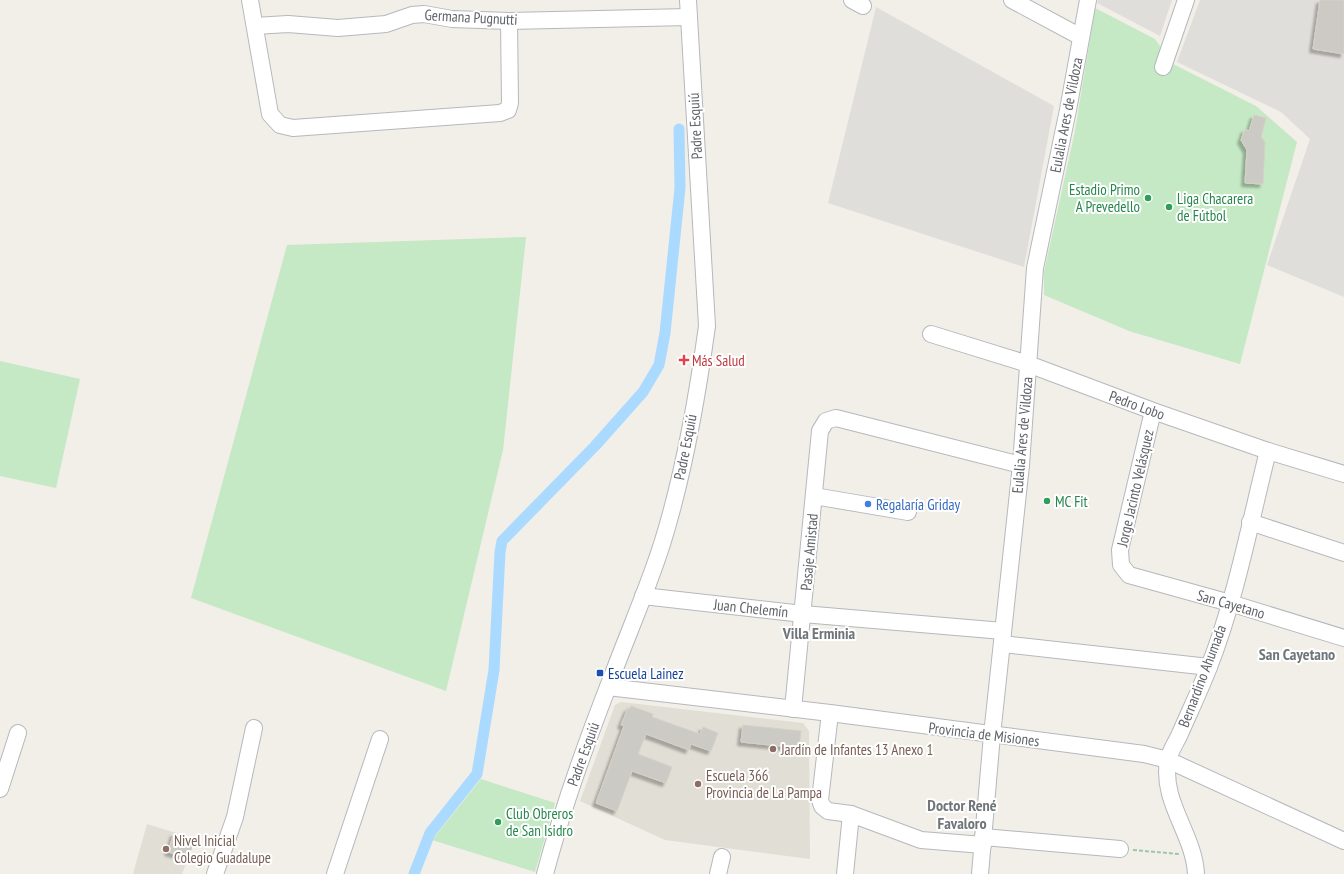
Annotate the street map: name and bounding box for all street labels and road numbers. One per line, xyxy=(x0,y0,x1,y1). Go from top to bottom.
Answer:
street label: Germana Pugnutti xyxy=(424,5,518,29)
street label: Eulalia Ares de Vildoza xyxy=(1046,56,1086,174)
street label: Padre Esquiú xyxy=(684,92,706,160)
street label: Eulalia Ares de Vildoza xyxy=(1007,376,1037,494)
street label: Pedro Lobo xyxy=(1107,386,1167,424)
street label: Padre Esquiú xyxy=(669,412,701,482)
street label: Jorge Jacinto Velásquez xyxy=(1112,428,1158,549)
street label: Pasaje Amistad xyxy=(796,513,822,591)
street label: San Cayetano xyxy=(1195,585,1267,623)
street label: Juan Chelemín xyxy=(712,595,789,621)
street label: Bernardino Ahumada xyxy=(1174,622,1230,730)
street label: Provincia de Misiones xyxy=(927,718,1041,750)
street label: Padre Esquiú xyxy=(563,719,603,789)

